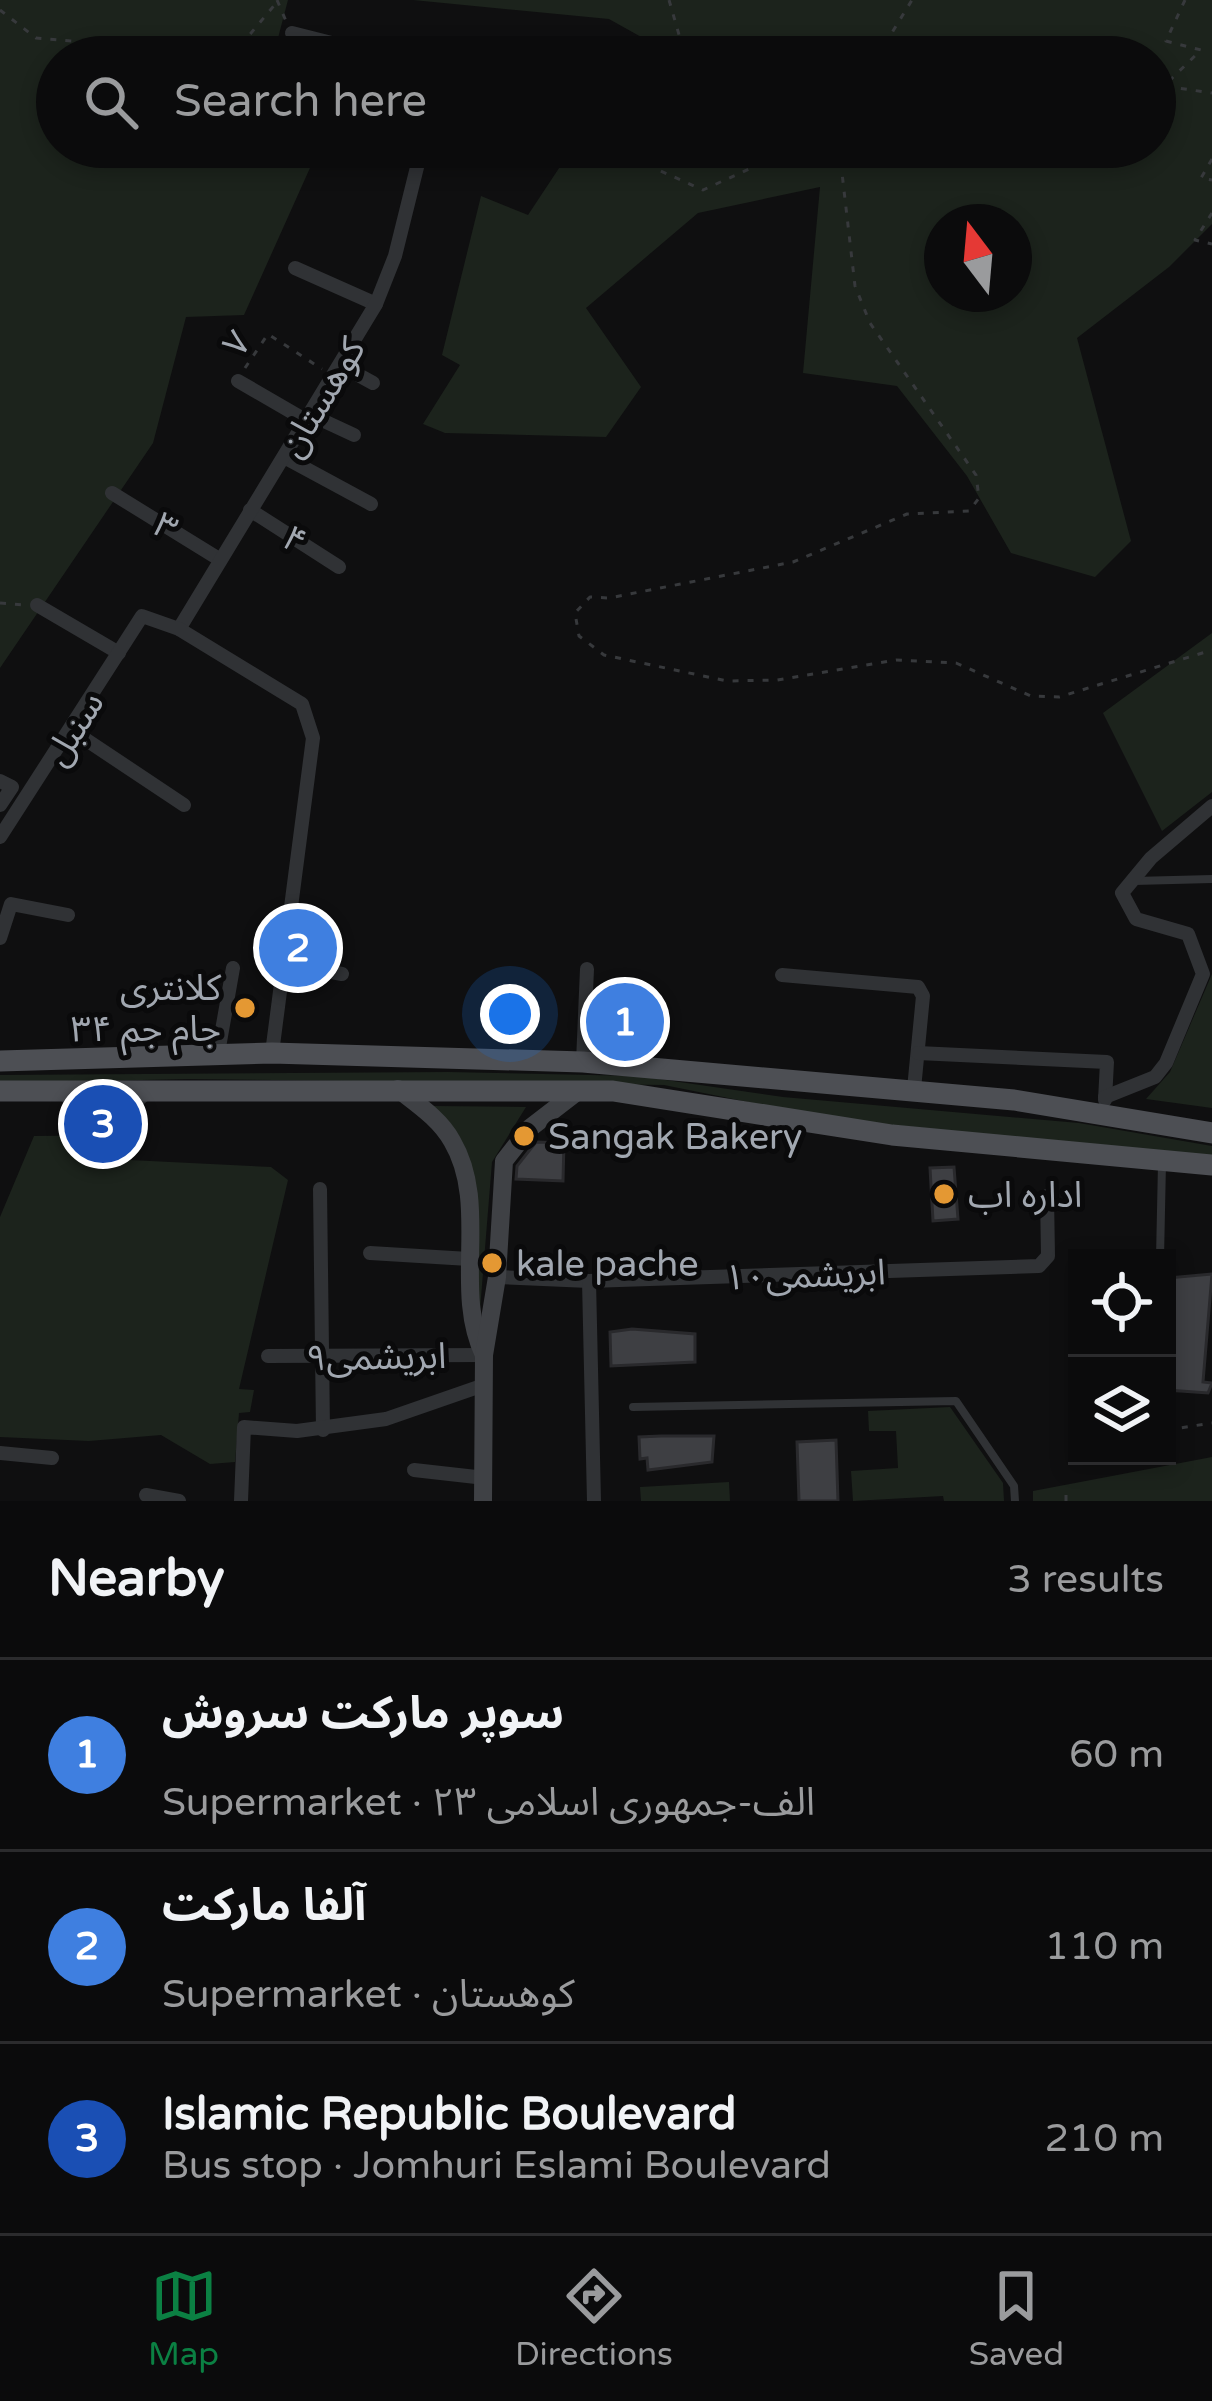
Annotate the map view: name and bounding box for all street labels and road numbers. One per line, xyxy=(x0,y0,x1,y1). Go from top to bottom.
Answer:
street label: ۷ xyxy=(214,323,261,365)
street label: کوهستان xyxy=(270,329,375,465)
street label: ۳ xyxy=(145,504,185,551)
street label: ۴ xyxy=(274,517,315,564)
street label: سنبل xyxy=(35,684,113,774)
street label: ابریشمی۱۰ xyxy=(724,1251,886,1300)
street label: ابریشمی۹ xyxy=(305,1335,447,1380)

